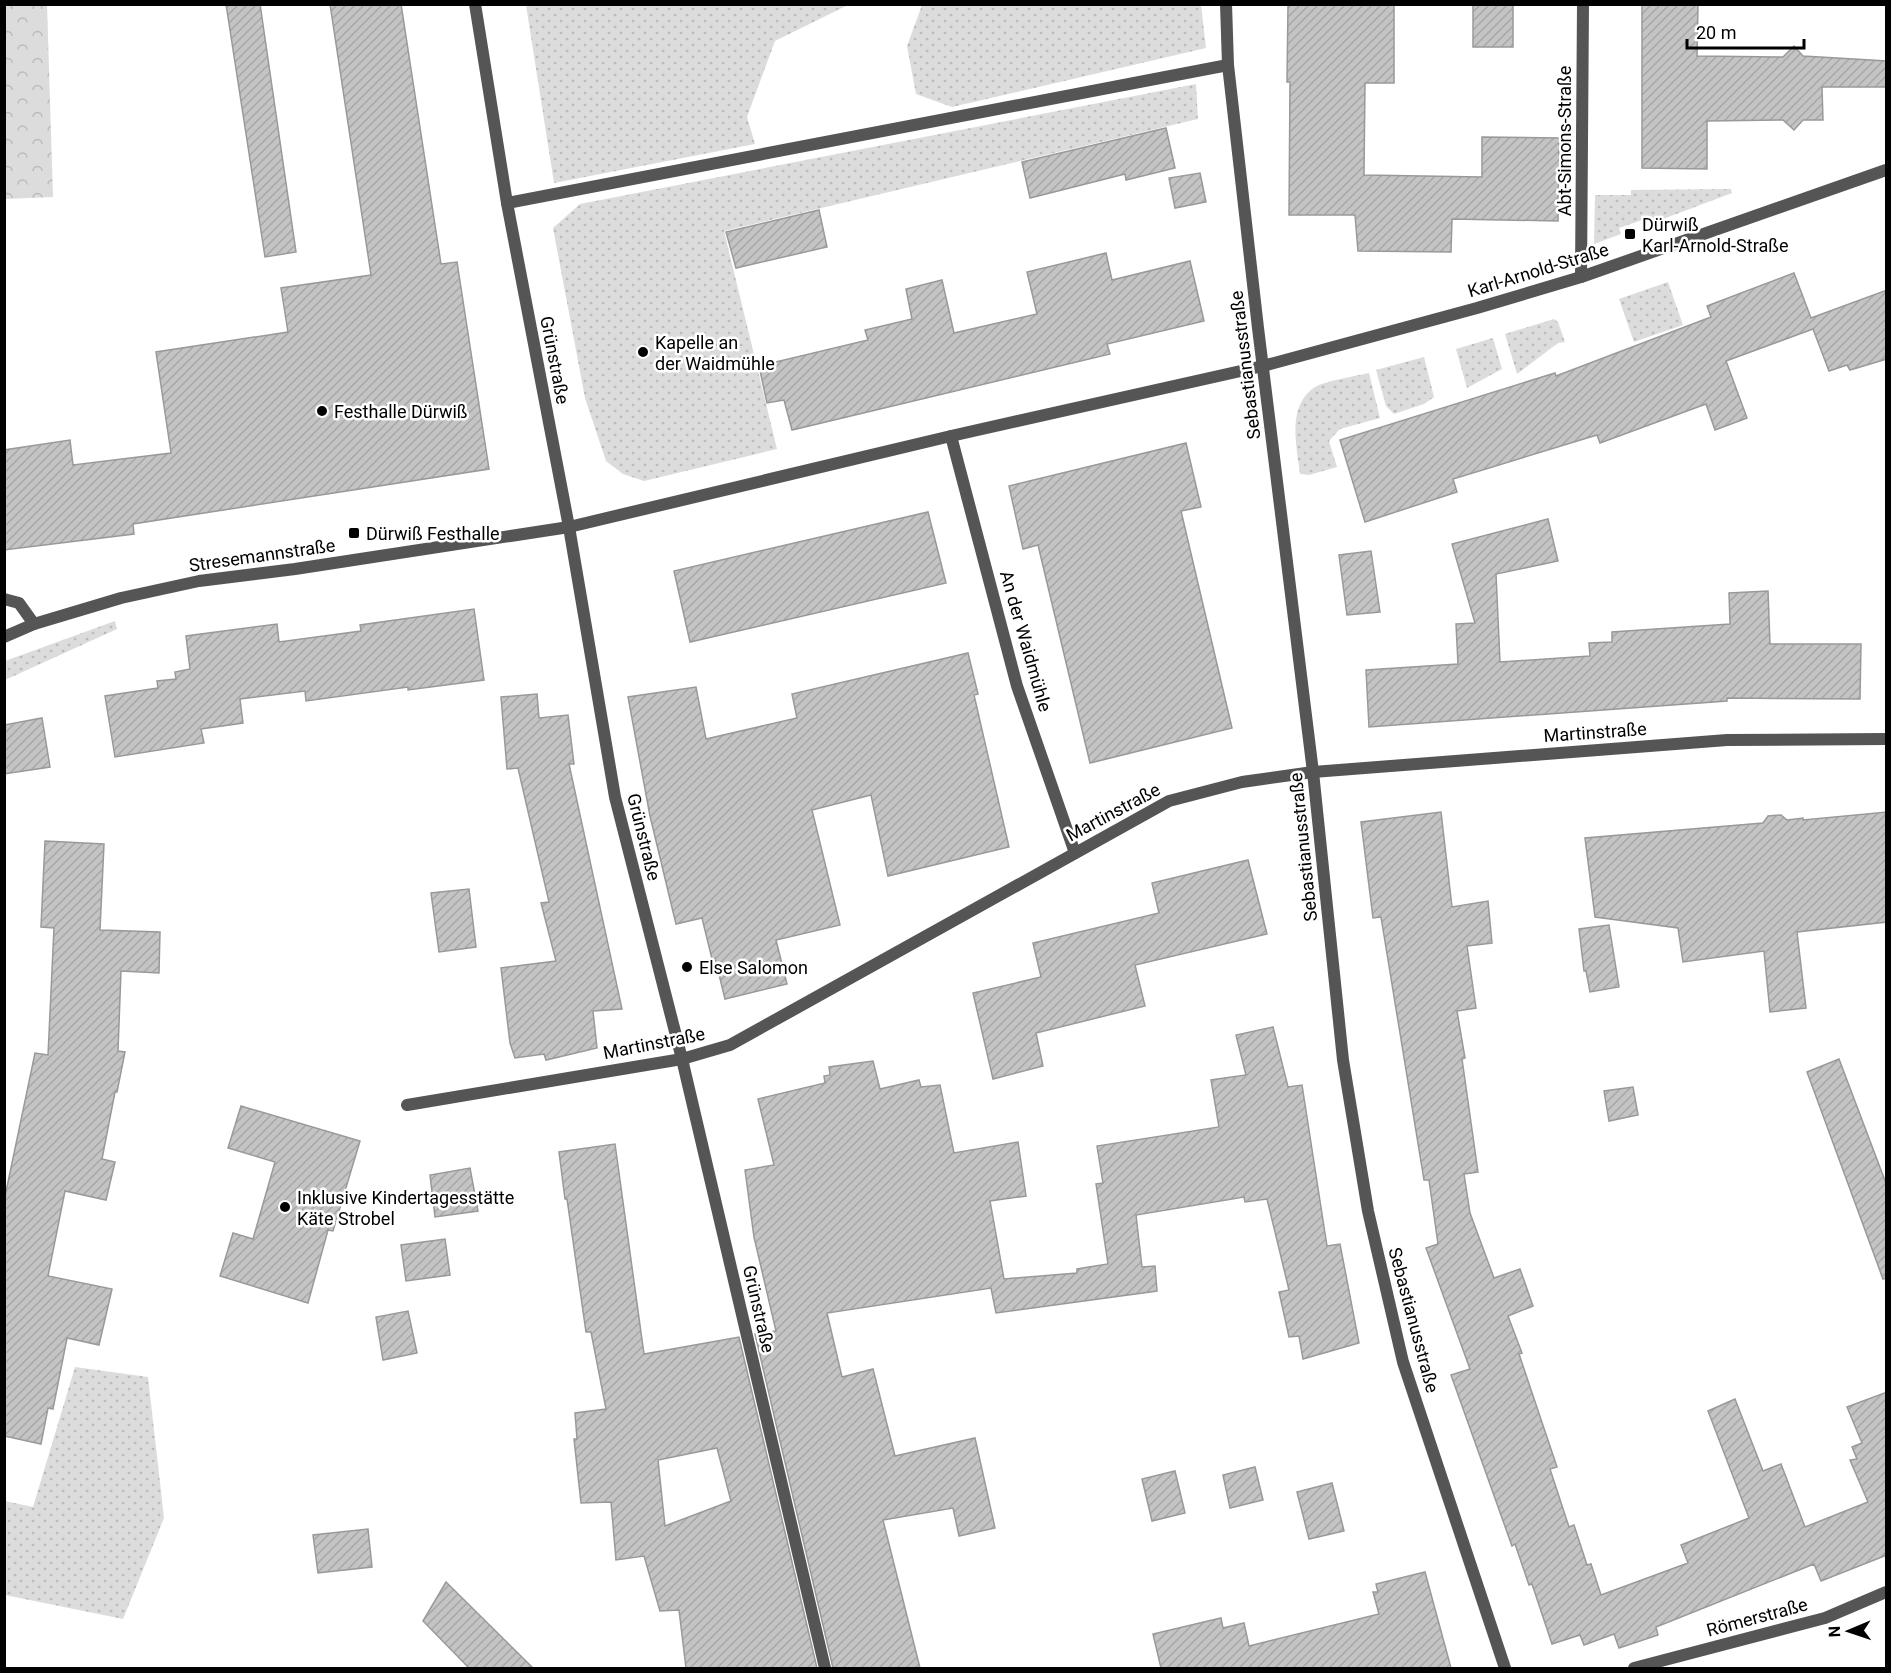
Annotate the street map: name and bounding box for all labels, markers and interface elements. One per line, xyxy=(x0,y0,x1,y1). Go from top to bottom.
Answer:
scale bar xyxy=(1687,12,1804,50)
text: 20 m xyxy=(1696,22,1736,43)
street label: Abt-Simons-Straße xyxy=(1554,66,1575,216)
place label: Dürwiß Karl-Arnold-Straße xyxy=(1642,214,1788,256)
marker: Dürwiß Karl-Arnold-Straße xyxy=(1623,227,1637,241)
street label: Karl-Arnold-Straße xyxy=(1465,239,1611,301)
street label: Sebastianusstraße xyxy=(1225,289,1265,441)
street label: Grünstraße xyxy=(536,314,574,406)
place label: Kapelle an der Waidmühle xyxy=(655,332,775,374)
marker: Kapelle an der Waidmühle xyxy=(636,345,650,359)
place label: Festhalle Dürwiß xyxy=(334,401,468,422)
marker: Festhalle Dürwiß xyxy=(315,404,329,418)
place label: Dürwiß Festhalle xyxy=(366,523,500,544)
marker: Dürwiß Festhalle xyxy=(347,526,361,540)
street label: Stresemannstraße xyxy=(188,534,336,576)
street label: An der Waidmühle xyxy=(996,568,1056,714)
street label: Martinstraße xyxy=(1543,718,1647,746)
street label: Sebastianusstraße xyxy=(1285,772,1321,922)
street label: Martinstraße xyxy=(1063,778,1163,846)
street label: Grünstraße xyxy=(623,791,665,883)
place label: Else Salomon xyxy=(699,957,808,978)
marker: Else Salomon xyxy=(680,960,694,974)
street label: Martinstraße xyxy=(601,1023,707,1063)
place label: Inklusive Kindertagesstätte Käte Strobel xyxy=(297,1187,514,1229)
marker: Inklusive Kindertagesstätte Käte Strobel xyxy=(278,1200,292,1214)
street label: Sebastianusstraße xyxy=(1384,1245,1444,1395)
street label: Grünstraße xyxy=(739,1263,779,1355)
street label: Römerstraße xyxy=(1704,1593,1810,1641)
north arrow xyxy=(1819,1601,1879,1661)
text: N xyxy=(1825,1626,1844,1637)

